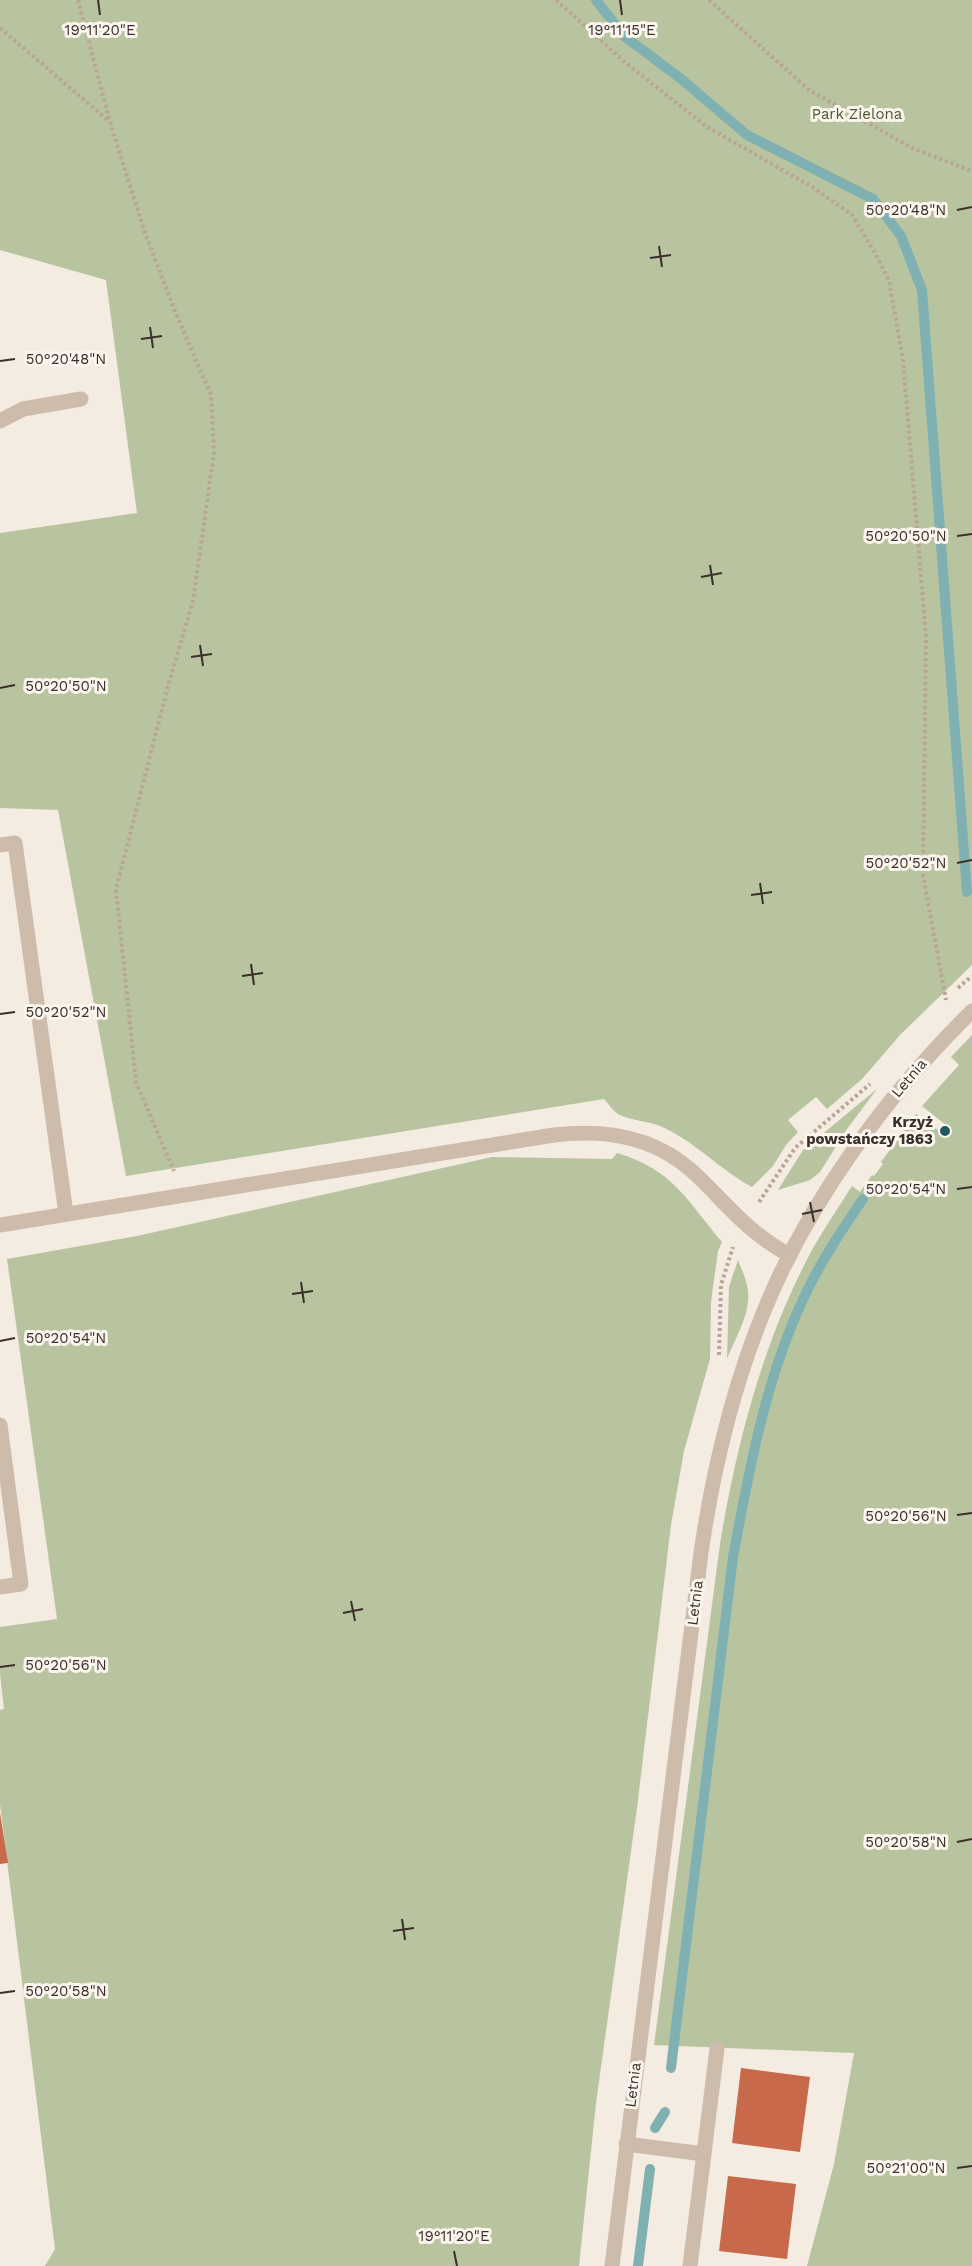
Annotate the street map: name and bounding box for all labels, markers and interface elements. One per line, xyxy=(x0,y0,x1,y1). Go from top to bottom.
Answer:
text: 19°11'20"E xyxy=(65,21,135,39)
text: 19°11'15"E xyxy=(588,21,656,39)
park label: Park Zielona xyxy=(812,105,903,123)
text: 50°20'48"N xyxy=(866,201,946,219)
text: 50°20'48"N xyxy=(26,350,106,368)
text: 50°20'50"N xyxy=(865,527,947,545)
text: 50°20'50"N xyxy=(25,677,107,695)
text: 50°20'52"N xyxy=(865,854,947,872)
text: 50°20'52"N xyxy=(25,1003,107,1021)
street label: Letnia xyxy=(888,1055,931,1101)
place label: Krzyż powstańczy 1863 xyxy=(806,1113,933,1148)
marker: Krzyż powstańczy 1863 xyxy=(938,1124,952,1138)
text: 50°20'54"N xyxy=(866,1180,946,1198)
text: 50°20'54"N xyxy=(26,1329,106,1347)
text: 50°20'56"N xyxy=(865,1507,947,1525)
street label: Letnia xyxy=(683,1579,707,1627)
text: 50°20'56"N xyxy=(25,1656,107,1674)
text: 50°20'58"N xyxy=(865,1833,947,1851)
text: 50°20'58"N xyxy=(25,1982,107,2000)
street label: Letnia xyxy=(621,2061,645,2109)
text: 50°21'00"N xyxy=(867,2159,945,2177)
text: 19°11'20"E xyxy=(419,2227,489,2245)

